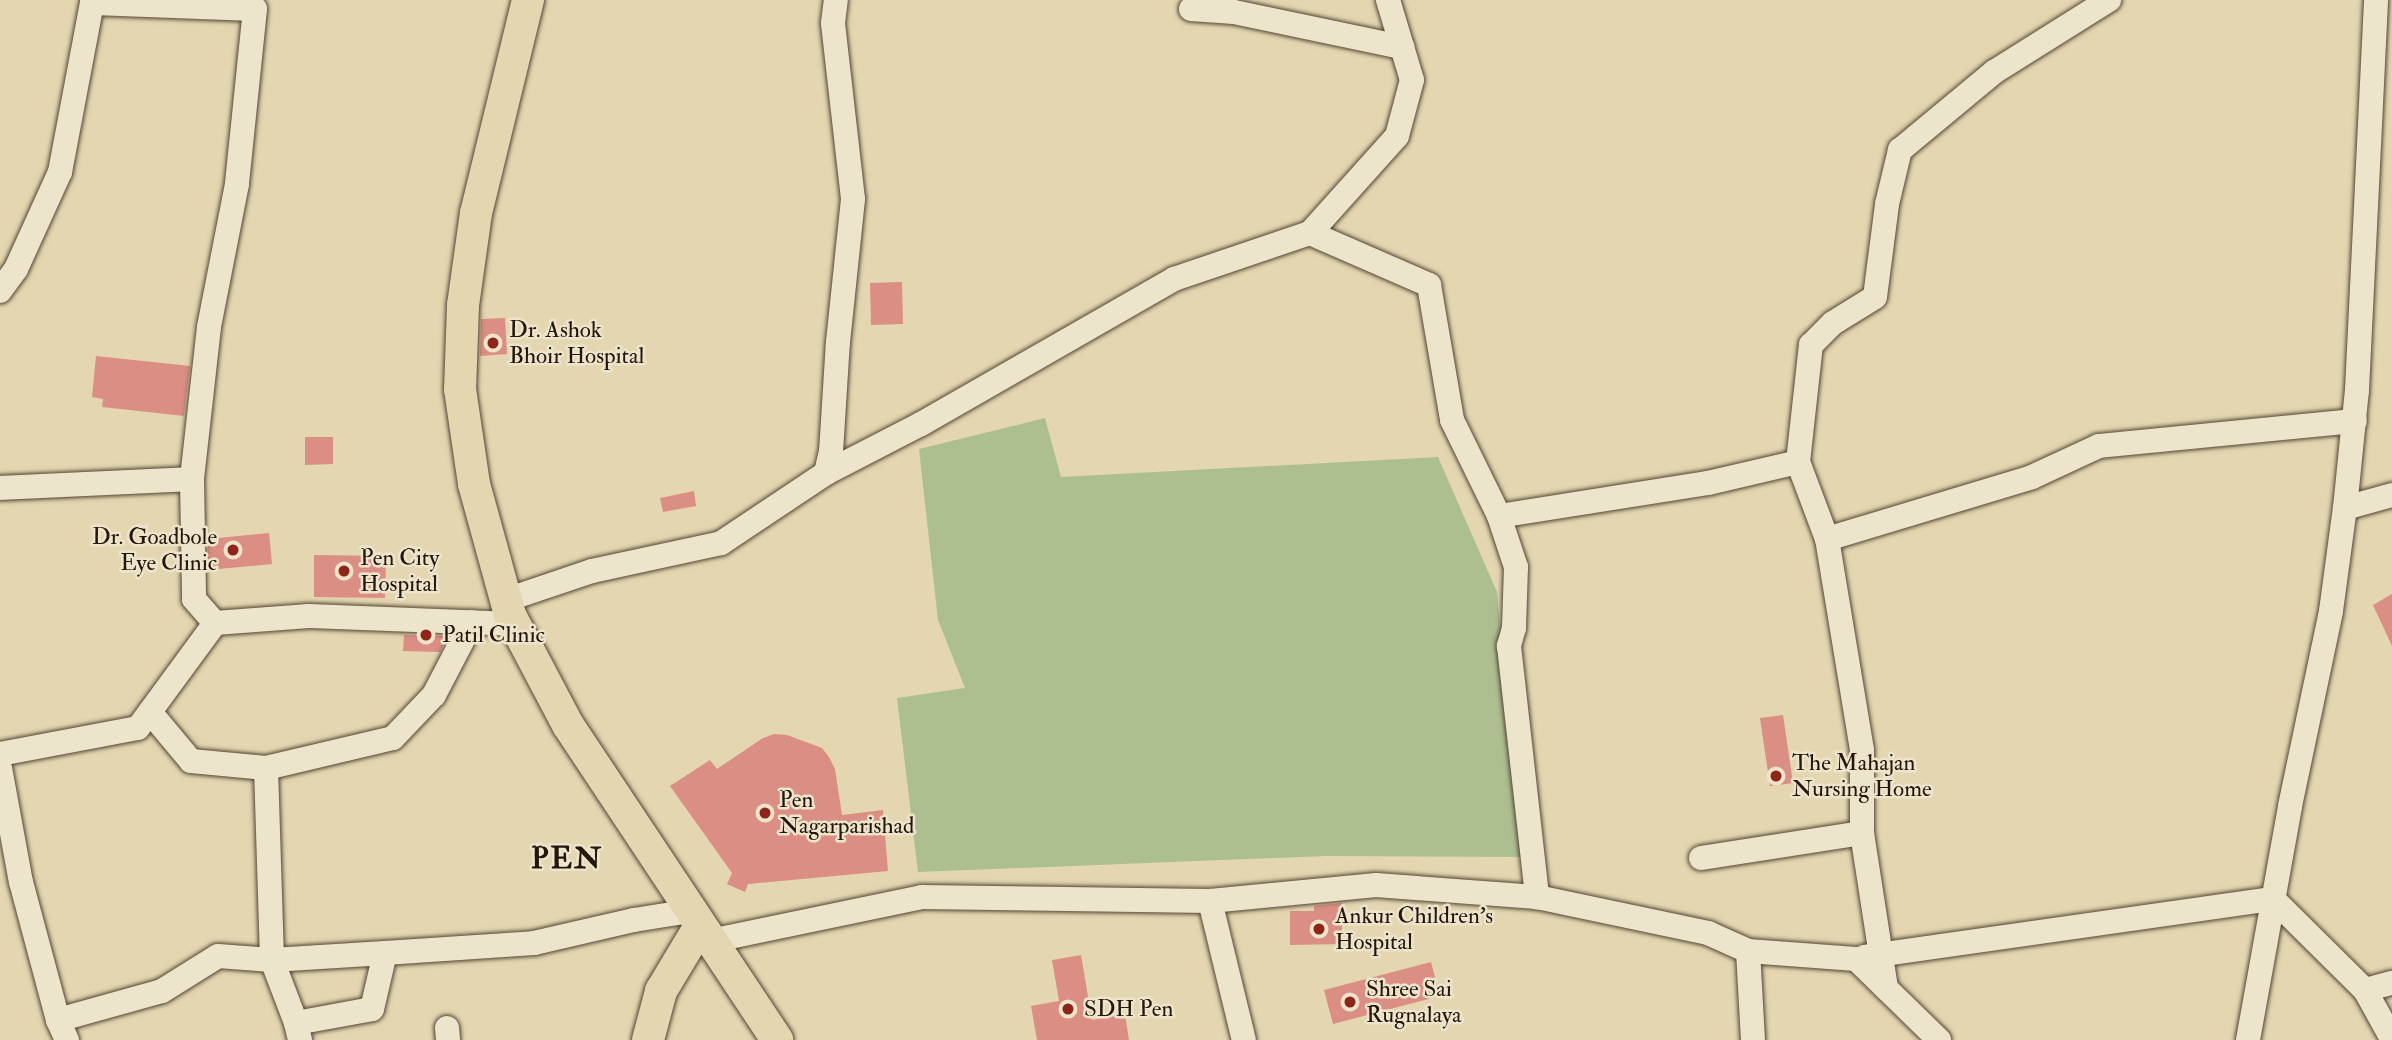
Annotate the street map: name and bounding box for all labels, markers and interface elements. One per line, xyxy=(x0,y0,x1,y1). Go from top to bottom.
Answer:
place label: Dr. Ashok Bhoir Hospital xyxy=(509,316,644,370)
marker: Dr. Ashok Bhoir Hospital xyxy=(483,333,503,353)
place label: Dr. Goadbole Eye Clinic xyxy=(92,523,217,577)
marker: Dr. Goadbole Eye Clinic xyxy=(223,540,243,560)
place label: Pen City Hospital xyxy=(360,544,439,598)
marker: Pen City Hospital xyxy=(334,561,354,581)
place label: Patil Clinic xyxy=(442,621,545,649)
marker: Patil Clinic xyxy=(416,625,436,645)
place label: The Mahajan Nursing Home xyxy=(1792,749,1932,803)
marker: The Mahajan Nursing Home xyxy=(1766,766,1786,786)
place label: Pen Nagarparishad xyxy=(779,786,914,840)
marker: Pen Nagarparishad xyxy=(757,805,773,821)
district label: PEN xyxy=(531,841,603,877)
place label: Ankur Children's Hospital xyxy=(1335,902,1493,956)
marker: Ankur Children's Hospital xyxy=(1309,919,1329,939)
place label: Shree Sai Rugnalaya xyxy=(1366,975,1461,1029)
marker: Shree Sai Rugnalaya xyxy=(1340,992,1360,1012)
place label: SDH Pen xyxy=(1084,995,1173,1023)
marker: SDH Pen xyxy=(1058,999,1078,1019)

